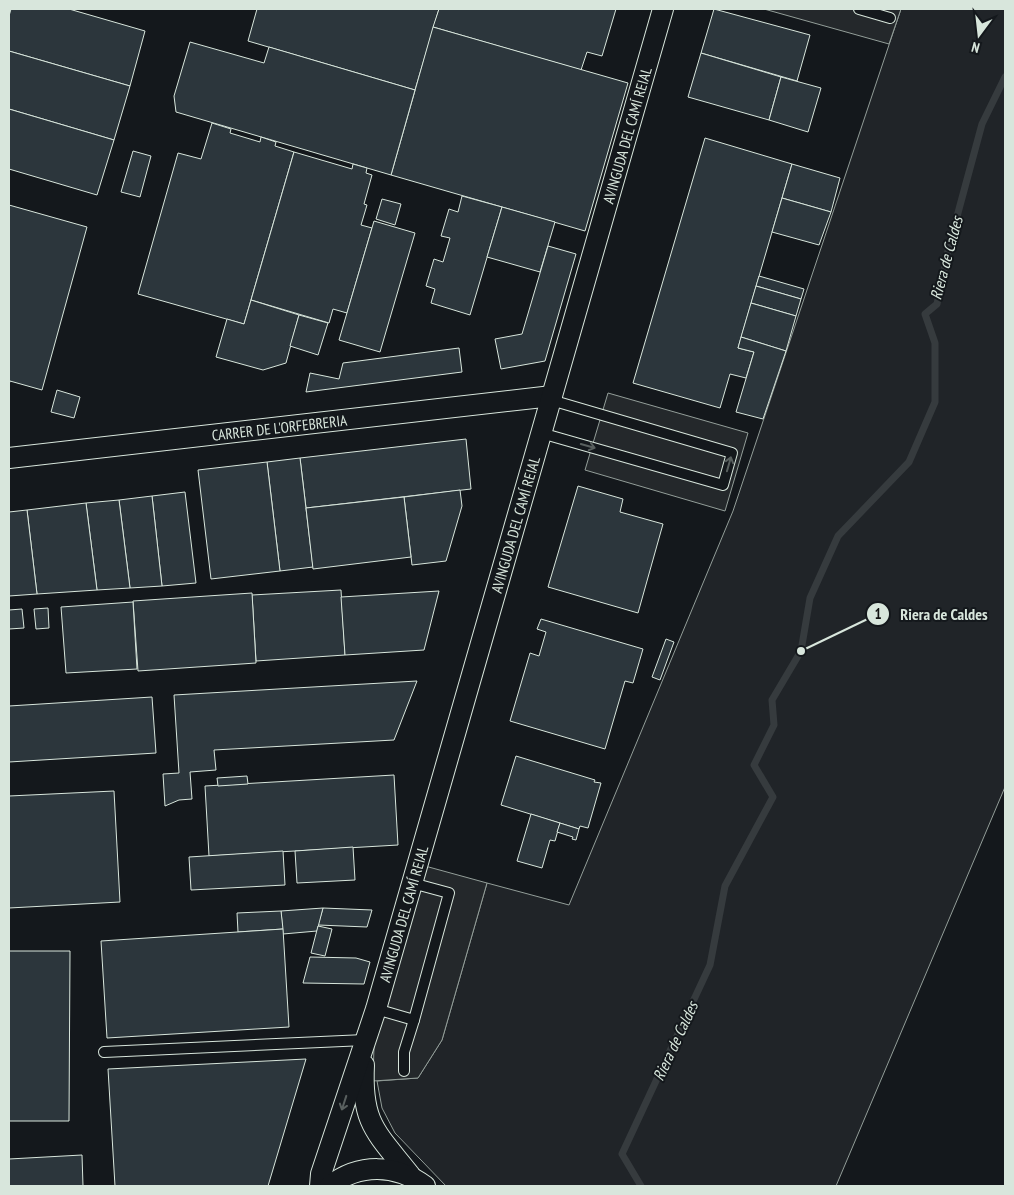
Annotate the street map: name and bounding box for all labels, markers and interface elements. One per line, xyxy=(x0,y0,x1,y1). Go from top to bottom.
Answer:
north arrow xyxy=(954,10,1004,60)
text: N xyxy=(970,38,982,57)
street label: AVINGUDA DEL CAMÍ REIAL xyxy=(598,64,656,206)
water label: Riera de Caldes xyxy=(925,213,967,302)
street label: CARRER DE L'ORFEBRERIA xyxy=(211,410,349,444)
one-way arrow xyxy=(580,442,596,452)
street label: AVINGUDA DEL CAMÍ REIAL xyxy=(486,453,544,595)
one-way arrow xyxy=(724,456,734,472)
callout: Riera de Caldes xyxy=(865,599,998,630)
text: 1 xyxy=(874,604,882,623)
text: Riera de Caldes xyxy=(900,604,988,624)
street label: AVINGUDA DEL CAMÍ REIAL xyxy=(375,843,432,984)
water label: Riera de Caldes xyxy=(648,997,703,1084)
one-way arrow xyxy=(339,1095,349,1111)

